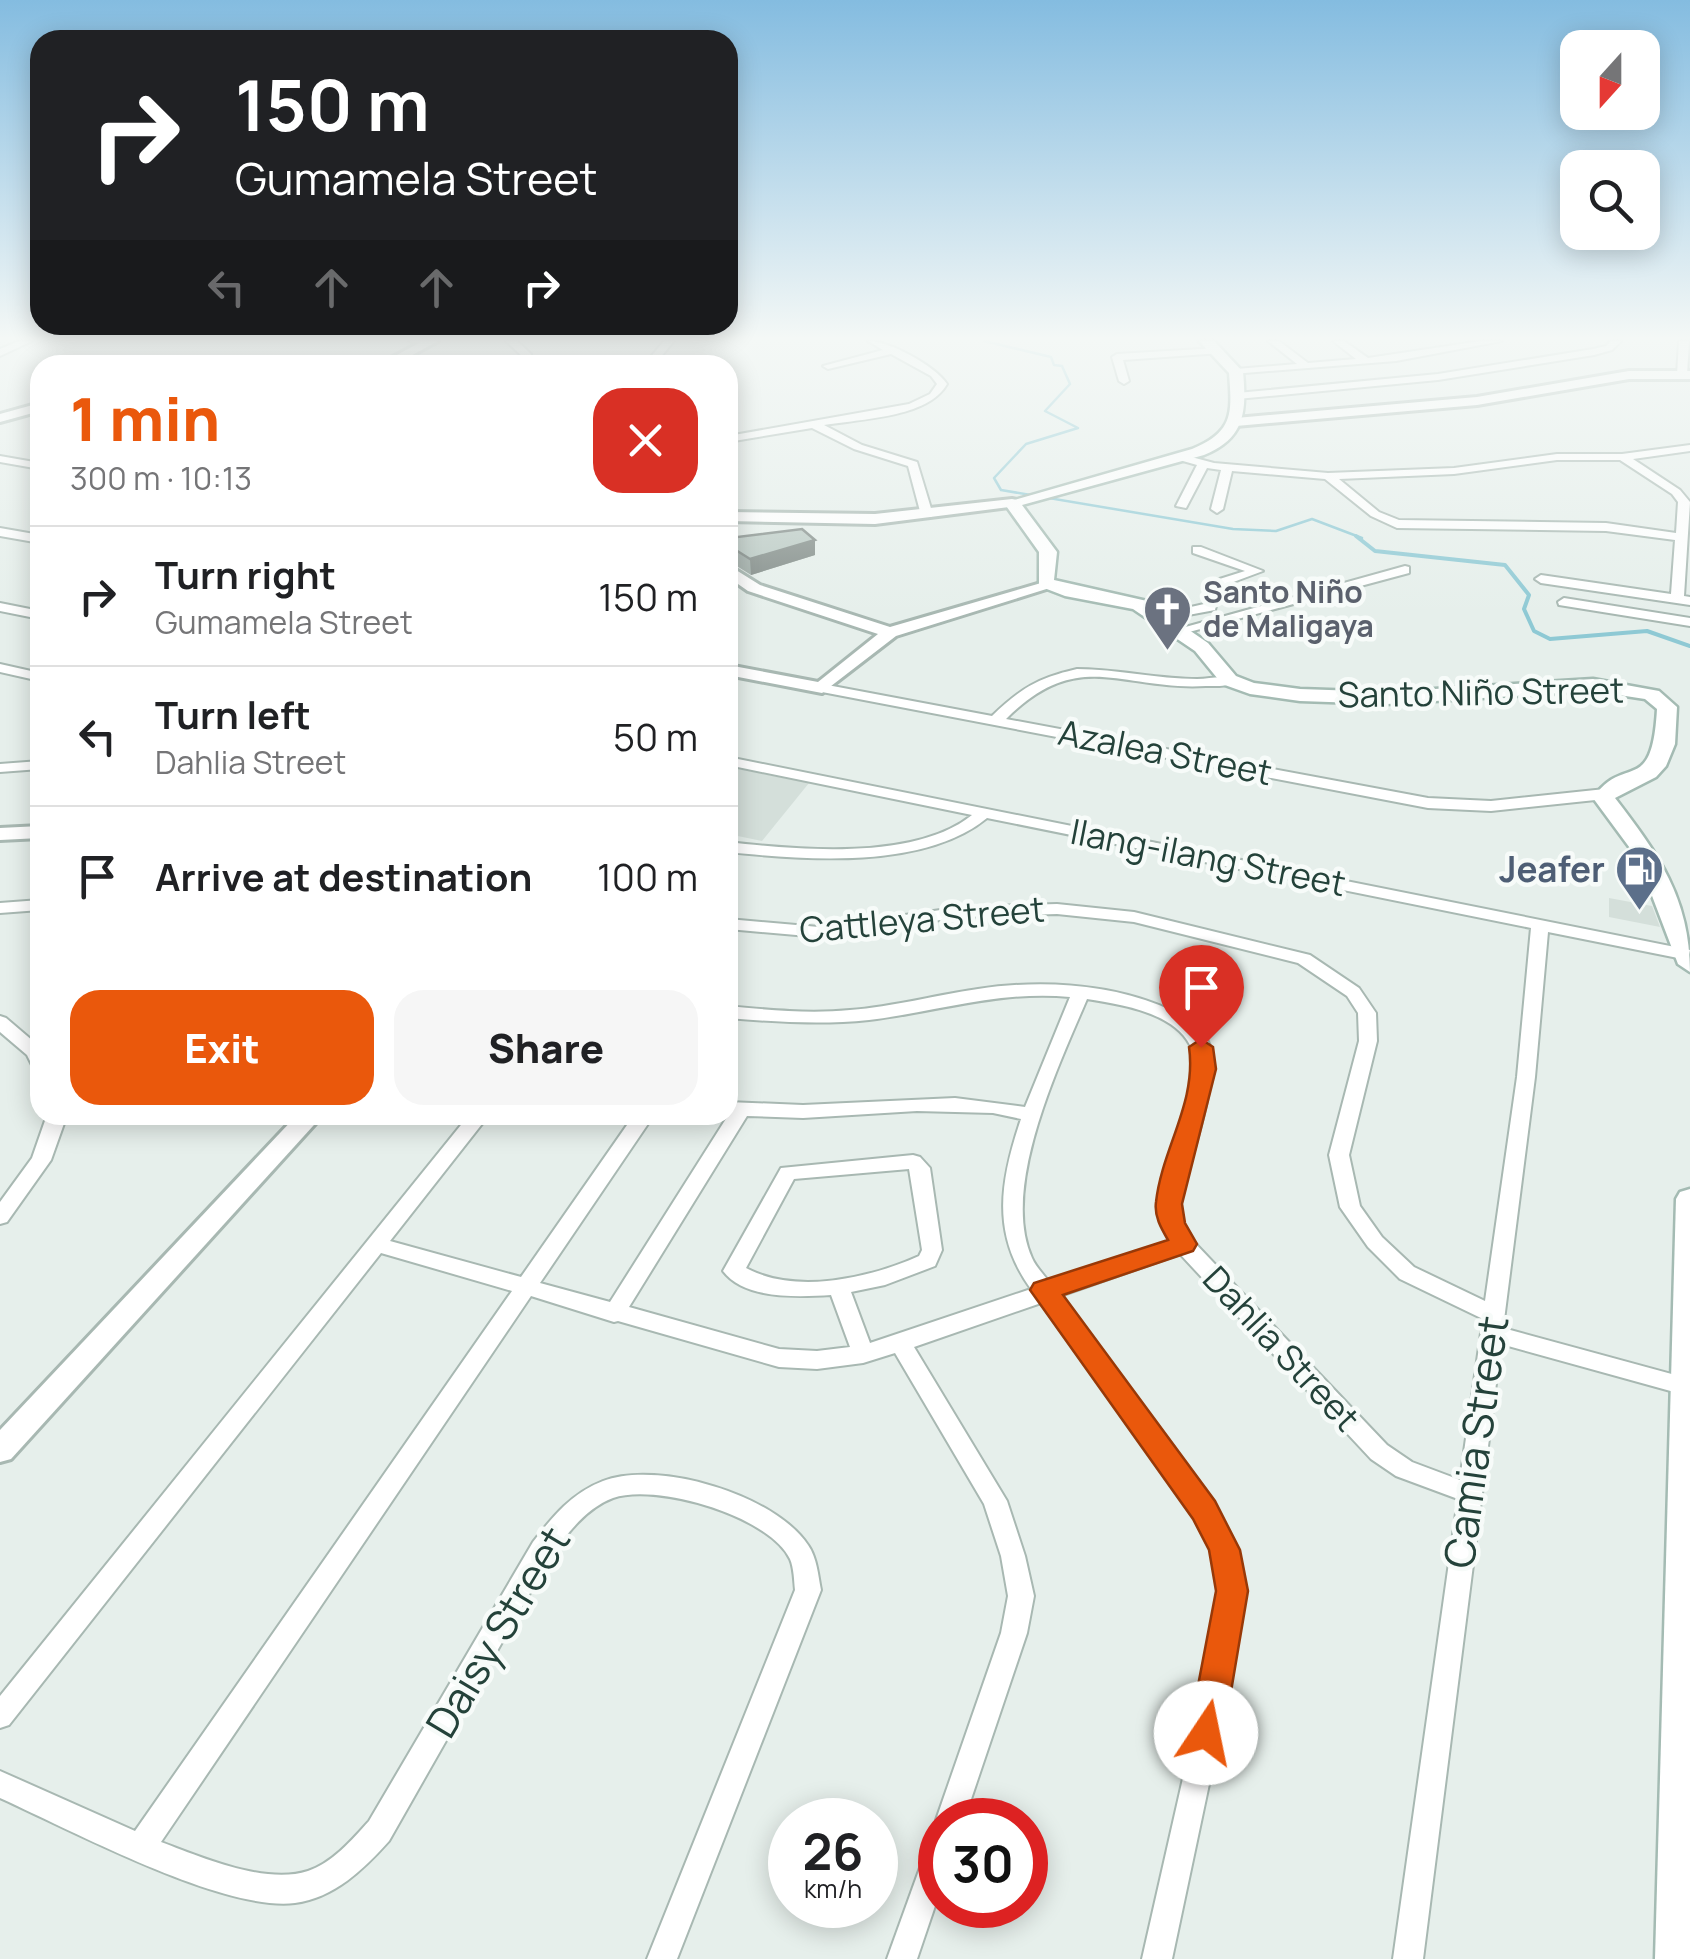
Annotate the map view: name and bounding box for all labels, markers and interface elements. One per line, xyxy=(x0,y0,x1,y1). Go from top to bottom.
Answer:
north arrow xyxy=(1560,30,1660,130)
map controls xyxy=(1560,30,1660,250)
text: 150 m xyxy=(235,56,430,152)
icon: right xyxy=(70,70,200,200)
text: Gumamela Street xyxy=(235,147,598,209)
button: search xyxy=(1560,150,1660,250)
icon: left xyxy=(199,260,254,315)
icon: ahead xyxy=(304,260,359,315)
icon: ahead xyxy=(409,260,464,315)
icon: right xyxy=(514,260,569,315)
text: 1 min xyxy=(70,377,220,459)
button: close xyxy=(593,388,698,493)
text: 300 m · 10:13 xyxy=(70,456,252,500)
text: Turn right xyxy=(155,548,336,600)
icon: right xyxy=(70,569,125,624)
text: 150 m xyxy=(598,570,698,622)
place label: Santo Niño de Maligaya xyxy=(1203,571,1374,646)
church icon: Santo Niño de Maligaya xyxy=(1142,584,1194,652)
text: Gumamela Street xyxy=(155,600,413,644)
street label: Santo Niño Street xyxy=(1337,666,1625,718)
text: Turn left xyxy=(155,688,311,740)
street label: Azalea Street xyxy=(1054,708,1276,796)
icon: left xyxy=(70,709,125,764)
text: 50 m xyxy=(613,710,698,762)
text: Dahlia Street xyxy=(155,740,346,784)
street label: Ilang-ilang Street xyxy=(1067,807,1350,907)
fuel station icon: Jeafer xyxy=(1614,844,1666,912)
place label: Jeafer xyxy=(1499,845,1605,893)
icon: arrive xyxy=(70,849,125,904)
text: Arrive at destination xyxy=(155,850,532,902)
text: 100 m xyxy=(597,850,698,902)
street label: Cattleya Street xyxy=(797,884,1046,954)
pin xyxy=(1159,945,1244,1048)
icon: arrive xyxy=(1174,960,1229,1015)
button: Exit xyxy=(70,990,374,1105)
button: Share xyxy=(394,990,698,1105)
street label: Dahlia Street xyxy=(1193,1255,1371,1441)
street label: Camia Street xyxy=(1429,1312,1521,1572)
street label: Daisy Street xyxy=(411,1515,583,1748)
position arrow xyxy=(1154,1681,1258,1785)
speed limit sign: 30 xyxy=(918,1798,1048,1928)
text: 26 xyxy=(803,1817,863,1885)
text: km/h xyxy=(804,1871,862,1906)

